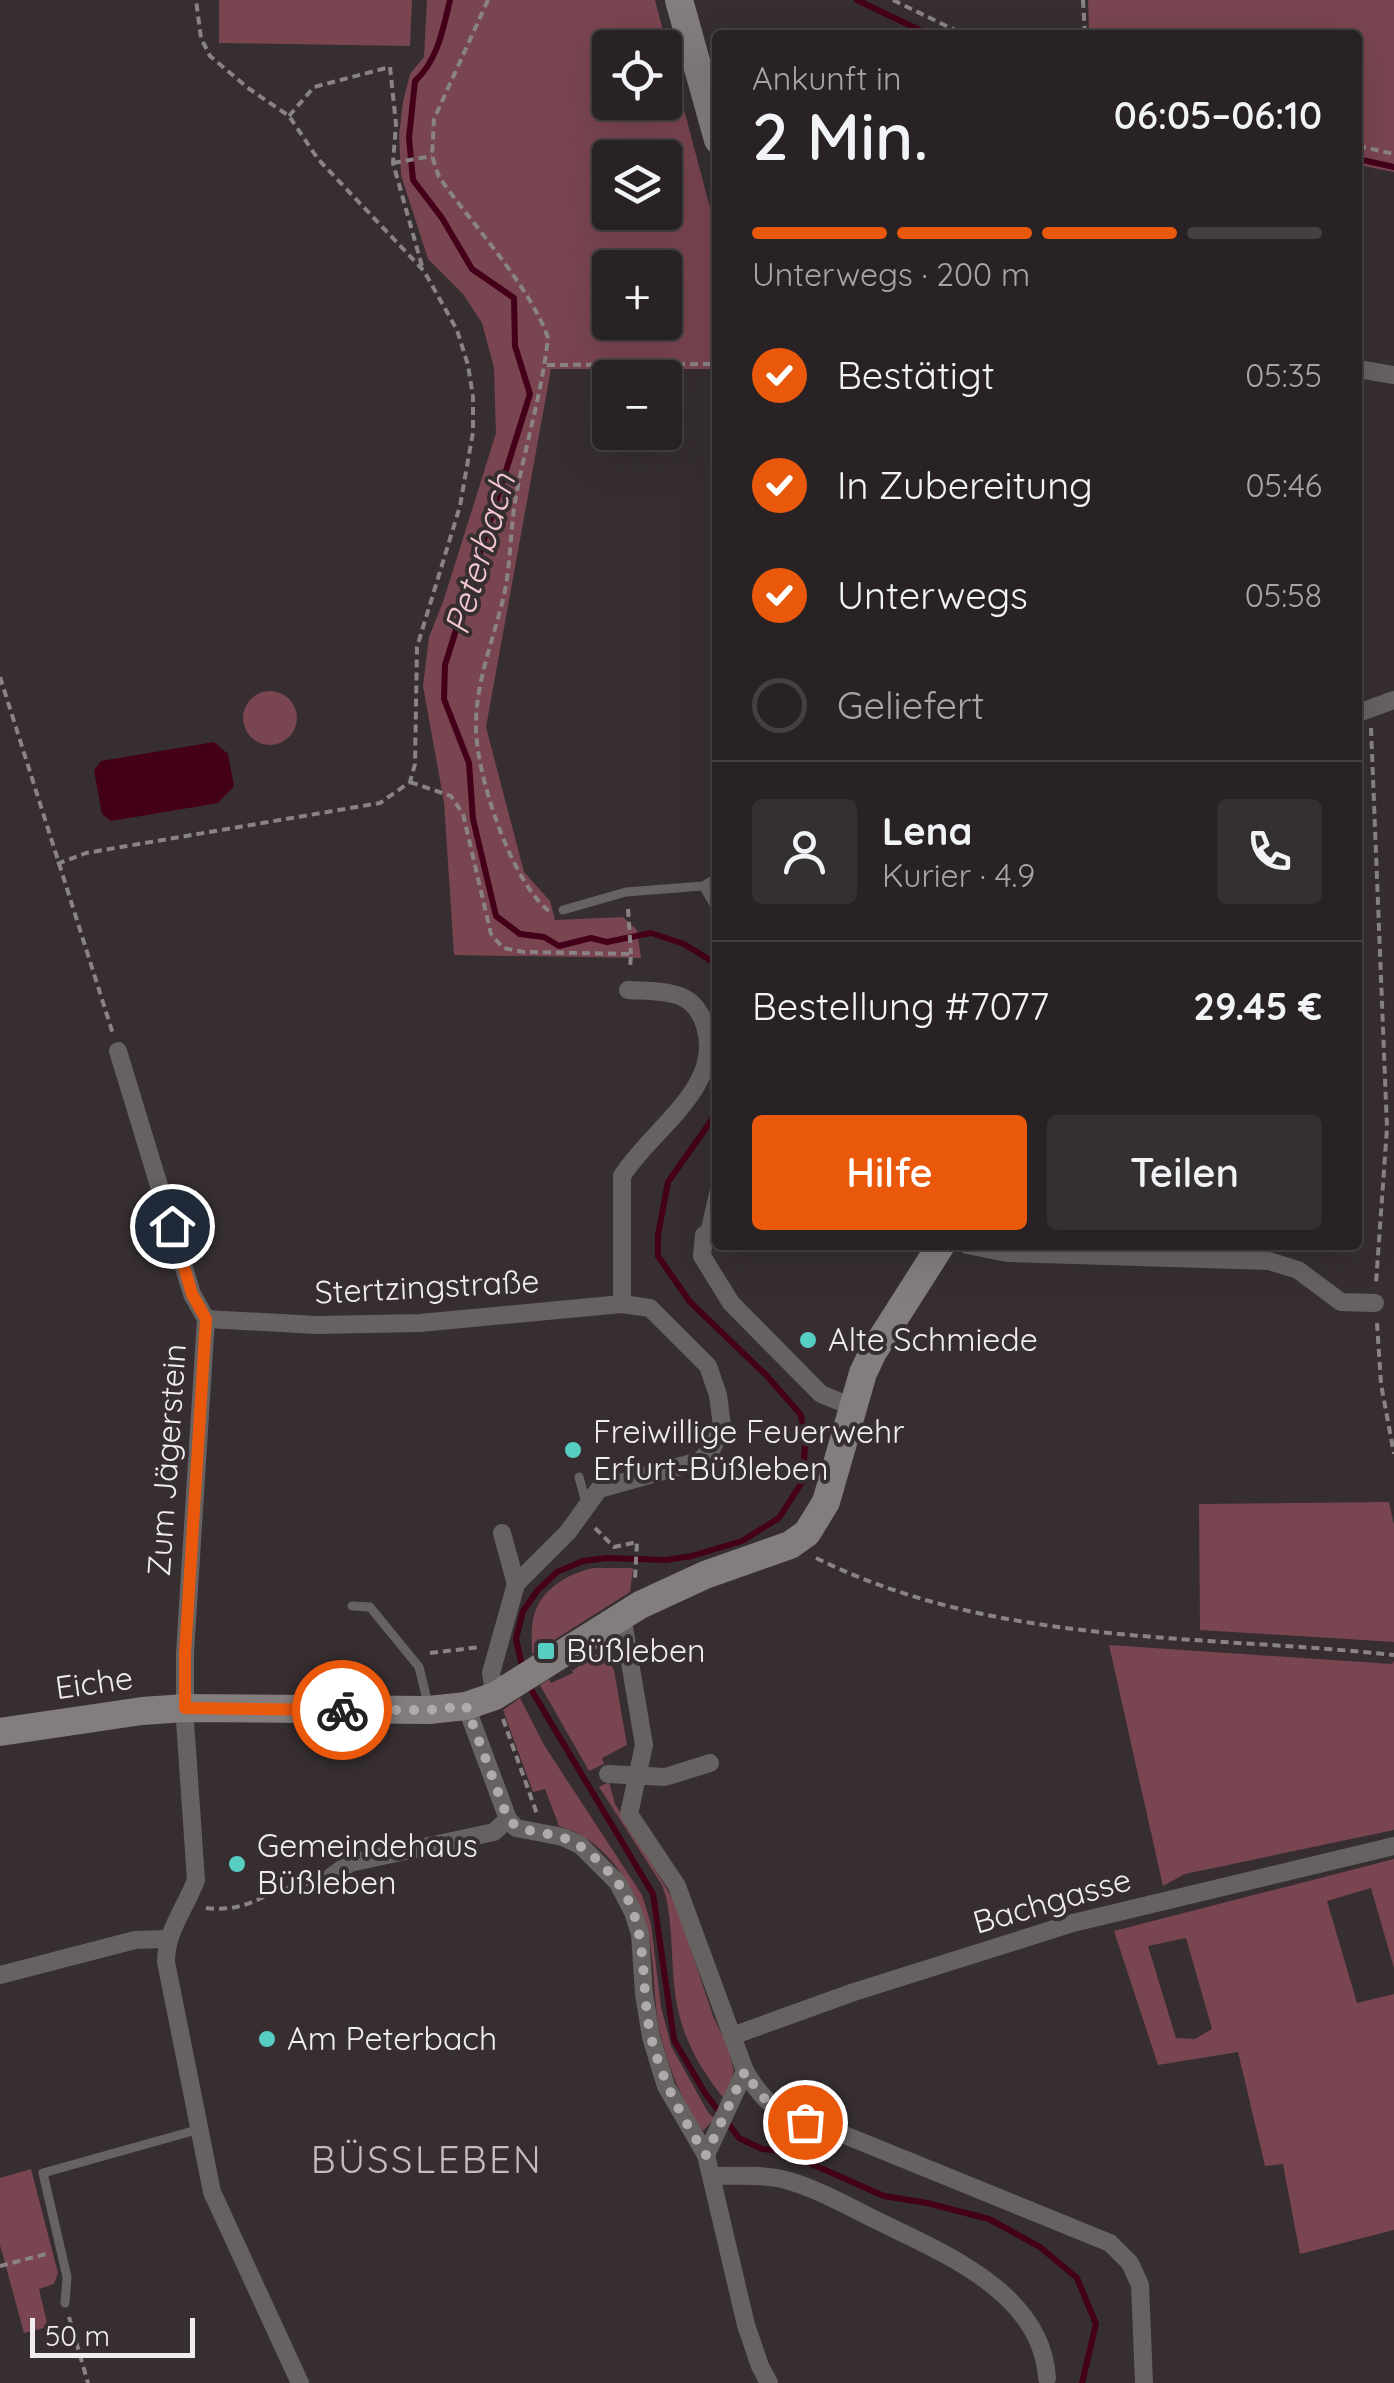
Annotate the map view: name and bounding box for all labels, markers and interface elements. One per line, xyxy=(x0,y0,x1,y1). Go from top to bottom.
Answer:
map controls xyxy=(592,30,682,450)
button: locate xyxy=(592,30,682,120)
text: Ankunft in xyxy=(752,58,901,98)
text: 06:05–06:10 xyxy=(1114,91,1322,139)
text: 2 Min. xyxy=(752,95,928,176)
button: layers xyxy=(592,140,682,230)
button: + xyxy=(592,250,682,340)
text: Unterwegs · 200 m xyxy=(752,254,1030,294)
icon: check xyxy=(752,348,807,403)
text: Bestätigt xyxy=(837,351,995,399)
text: 05:35 xyxy=(1245,355,1322,395)
button: − xyxy=(592,360,682,450)
icon: check xyxy=(752,458,807,513)
text: In Zubereitung xyxy=(837,461,1093,509)
text: 05:46 xyxy=(1245,465,1322,505)
water label: Peterbach xyxy=(434,467,525,639)
icon: check xyxy=(752,568,807,623)
text: Unterwegs xyxy=(837,571,1028,619)
text: 05:58 xyxy=(1245,575,1322,615)
text: Geliefert xyxy=(837,681,984,729)
button: person xyxy=(752,799,857,904)
button: phone xyxy=(1217,799,1322,904)
text: Lena xyxy=(882,807,972,855)
text: Kurier · 4.9 xyxy=(882,855,1035,895)
text: Bestellung #7077 xyxy=(752,982,1049,1030)
text: 29.45 € xyxy=(1193,982,1322,1030)
button: Hilfe xyxy=(752,1115,1027,1230)
button: Teilen xyxy=(1047,1115,1322,1230)
pin xyxy=(130,1184,215,1269)
icon: home xyxy=(145,1199,200,1254)
street label: Stertzingstraße xyxy=(314,1260,540,1312)
place label: Alte Schmiede xyxy=(828,1319,1038,1359)
marker: Alte Schmiede xyxy=(797,1329,819,1351)
street label: Zum Jägerstein xyxy=(138,1342,194,1578)
place label: Freiwillige Feuerwehr Erfurt-Büßleben xyxy=(593,1411,905,1488)
marker: Freiwillige Feuerwehr Erfurt-Büßleben xyxy=(562,1439,584,1461)
place label: Büßleben xyxy=(566,1630,706,1670)
marker: Büßleben xyxy=(535,1640,557,1662)
street label: Eiche xyxy=(53,1657,135,1707)
courier xyxy=(292,1660,392,1760)
icon: bike xyxy=(315,1683,370,1738)
place label: Gemeindehaus Büßleben xyxy=(257,1825,478,1902)
marker: Gemeindehaus Büßleben xyxy=(226,1853,248,1875)
street label: Bachgasse xyxy=(968,1858,1135,1942)
place label: Am Peterbach xyxy=(287,2018,497,2058)
marker: Am Peterbach xyxy=(256,2028,278,2050)
pin xyxy=(763,2080,848,2165)
icon: bag xyxy=(778,2095,833,2150)
district label: BÜSSLEBEN xyxy=(311,2135,543,2183)
scale bar xyxy=(30,2313,195,2358)
text: 50 m xyxy=(45,2318,110,2353)

